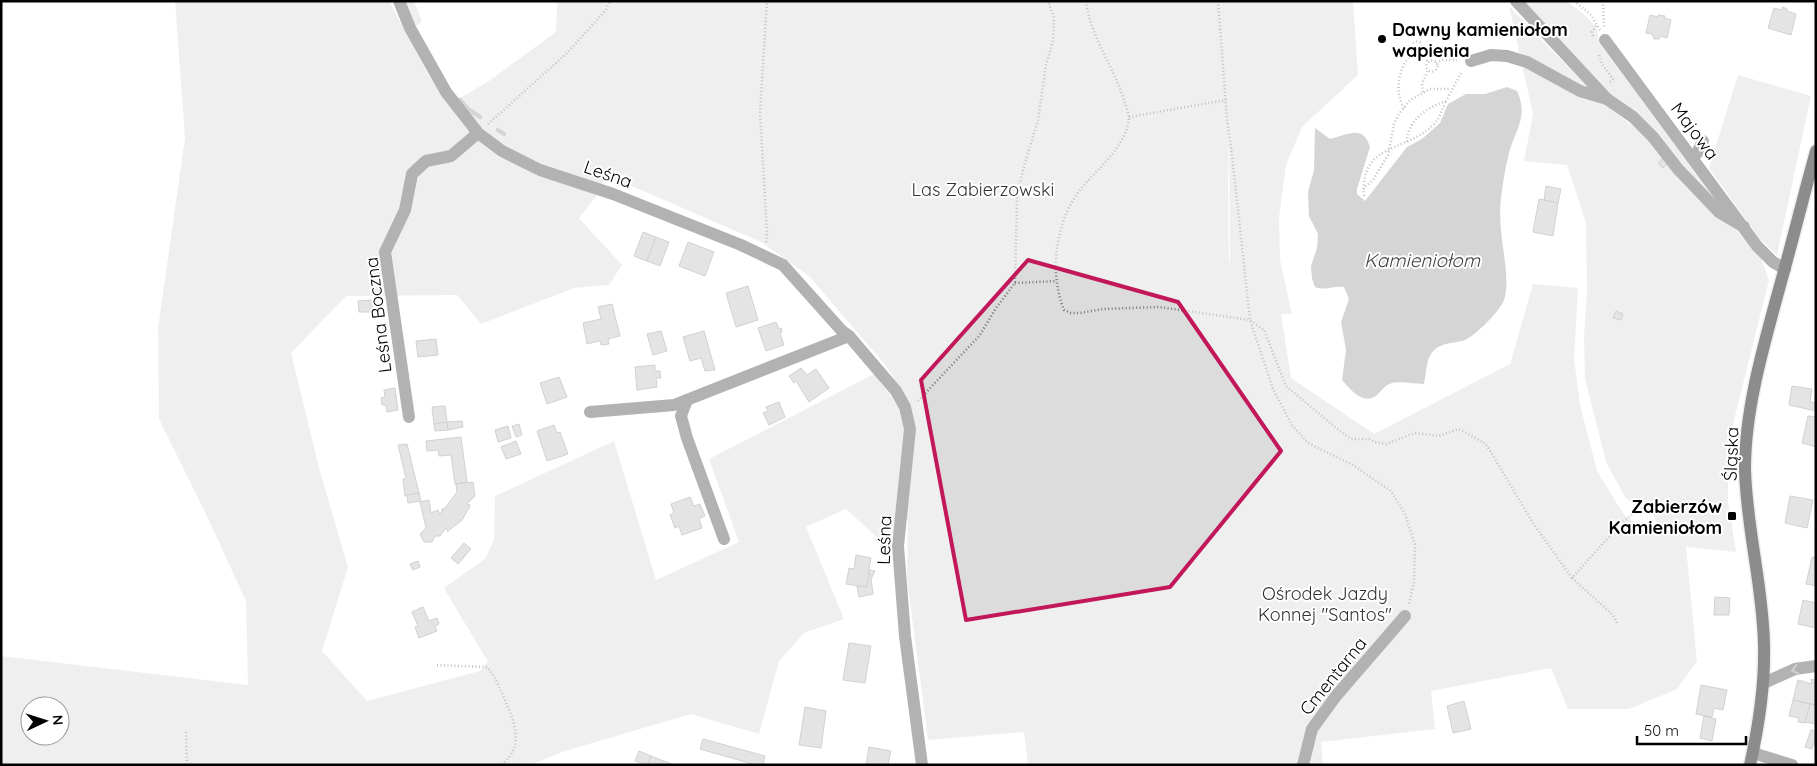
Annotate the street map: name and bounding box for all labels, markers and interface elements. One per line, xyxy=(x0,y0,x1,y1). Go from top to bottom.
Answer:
place label: Dawny kamieniołom wapienia xyxy=(1392,18,1568,62)
marker: Dawny kamieniołom wapienia xyxy=(1376,33,1388,45)
street label: Majowa xyxy=(1666,98,1724,164)
street label: Leśna xyxy=(581,155,635,193)
park label: Las Zabierzowski xyxy=(912,178,1054,201)
water label: Kamieniołom xyxy=(1364,248,1481,272)
street label: Leśna Boczna xyxy=(360,256,396,374)
street label: Śląska xyxy=(1719,427,1743,481)
place label: Zabierzów Kamieniołom xyxy=(1609,495,1722,539)
marker: Zabierzów Kamieniołom xyxy=(1726,510,1738,522)
street label: Leśna xyxy=(872,515,896,565)
park label: Ośrodek Jazdy Konnej "Santos" xyxy=(1258,582,1392,626)
street label: Cmentarna xyxy=(1294,632,1372,720)
one-way arrow xyxy=(1792,665,1800,675)
north arrow xyxy=(20,696,70,746)
text: N xyxy=(49,714,67,726)
scale bar xyxy=(1637,714,1746,746)
text: 50 m xyxy=(1644,721,1679,740)

